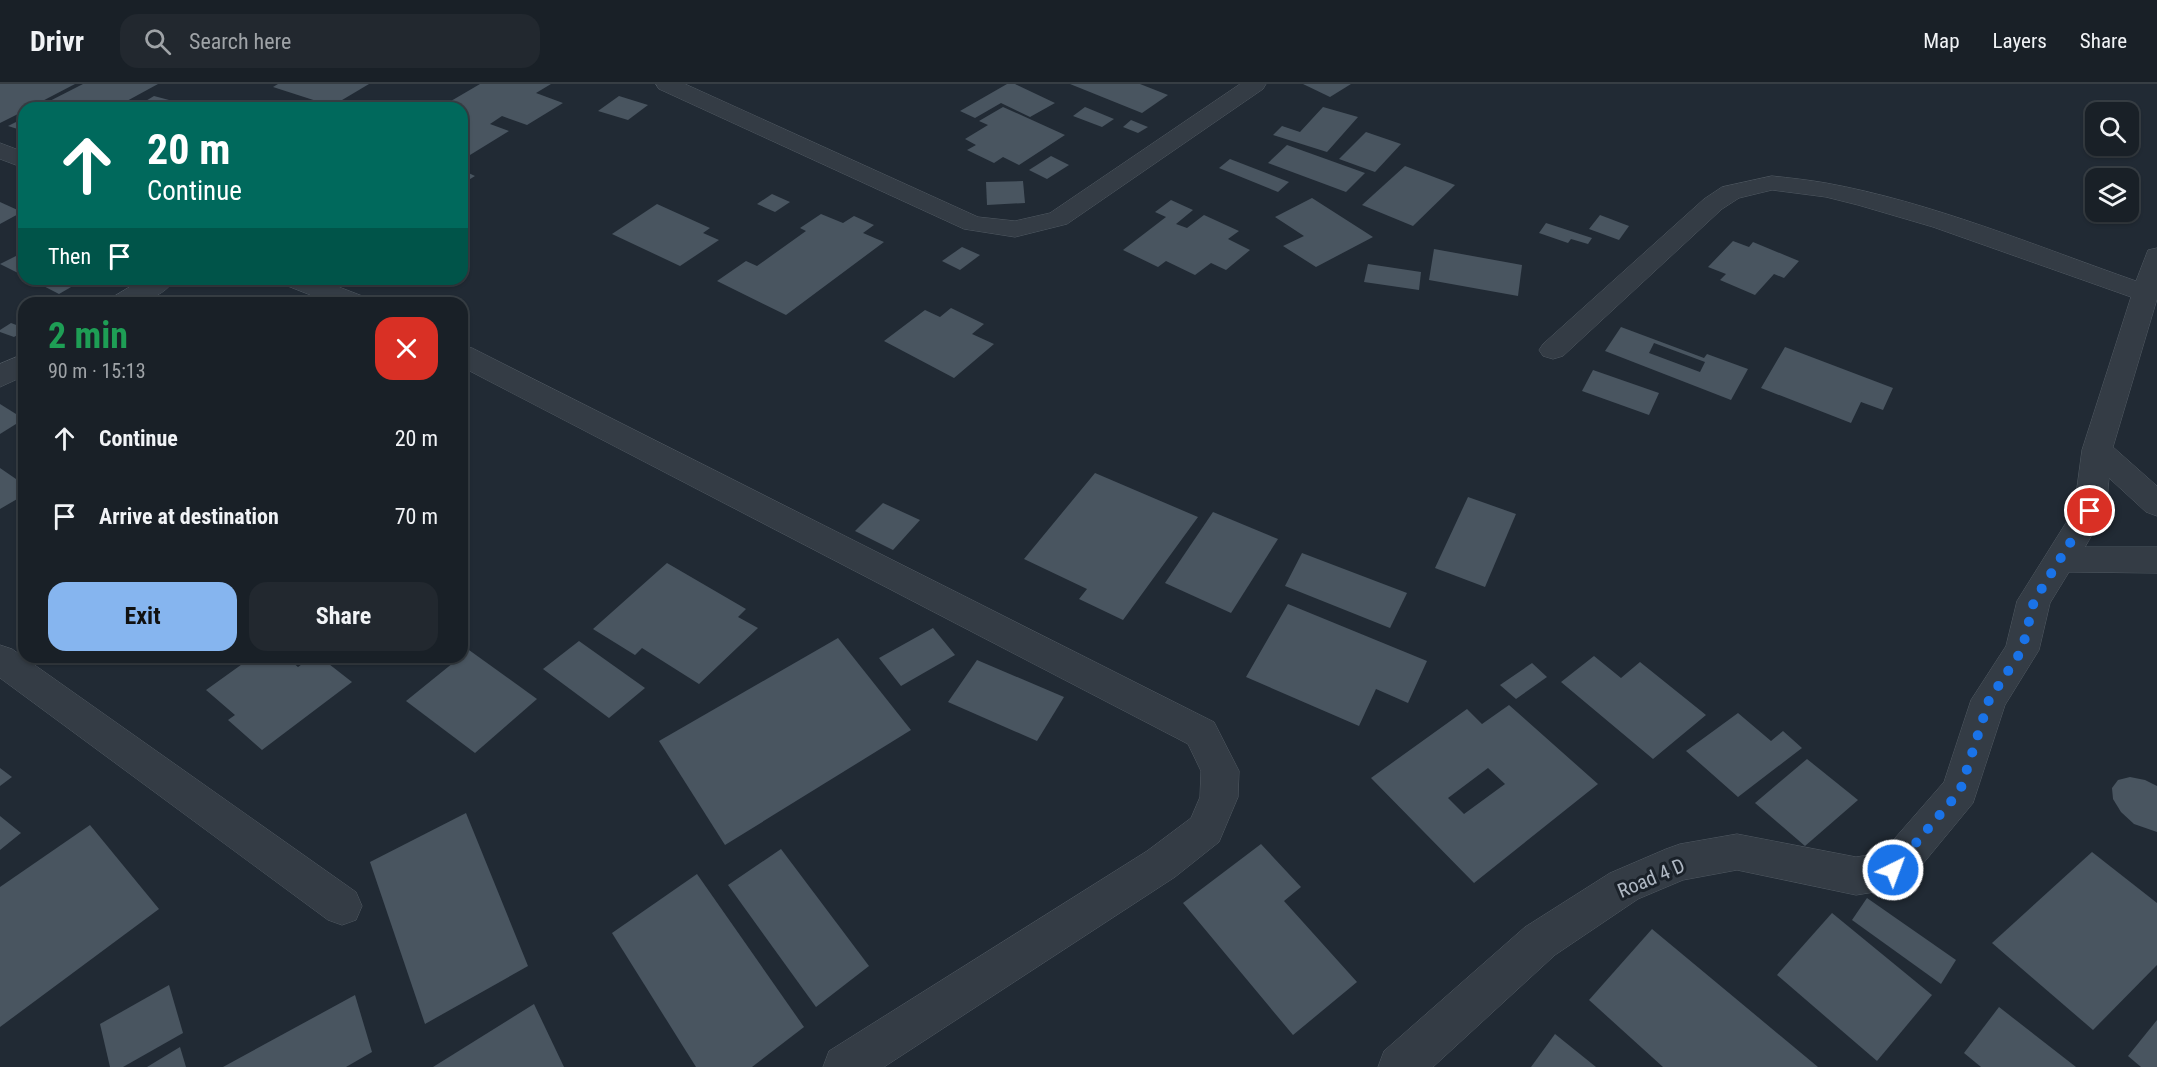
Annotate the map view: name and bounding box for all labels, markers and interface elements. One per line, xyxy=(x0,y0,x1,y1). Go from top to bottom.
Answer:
search box xyxy=(120,14,540,68)
text: Drivr xyxy=(30,25,84,58)
icon: search xyxy=(141,25,174,58)
text: Search here xyxy=(189,29,291,54)
text: Map xyxy=(1923,29,1960,53)
text: Layers xyxy=(1993,29,2047,53)
text: Share xyxy=(2080,29,2127,53)
map controls xyxy=(2085,102,2139,222)
button: search xyxy=(2085,102,2139,156)
text: 20 m xyxy=(147,125,230,174)
icon: ahead xyxy=(48,126,126,204)
button: layers xyxy=(2085,168,2139,222)
text: Continue xyxy=(147,175,242,207)
icon: arrive xyxy=(103,240,136,273)
text: Then xyxy=(48,244,91,269)
text: 2 min xyxy=(48,315,128,357)
button: close xyxy=(375,317,438,380)
text: 90 m · 15:13 xyxy=(48,359,146,383)
icon: ahead xyxy=(48,422,81,455)
text: Continue xyxy=(99,426,178,451)
text: 20 m xyxy=(395,426,438,451)
pin xyxy=(2064,485,2115,536)
icon: arrive xyxy=(2073,494,2106,527)
icon: arrive xyxy=(48,500,81,533)
text: Arrive at destination xyxy=(99,504,279,529)
text: 70 m xyxy=(395,504,438,529)
button: Exit xyxy=(48,582,237,651)
button: Share xyxy=(249,582,438,651)
position arrow xyxy=(1861,838,1925,902)
street label: Road 4 D xyxy=(1614,853,1688,903)

